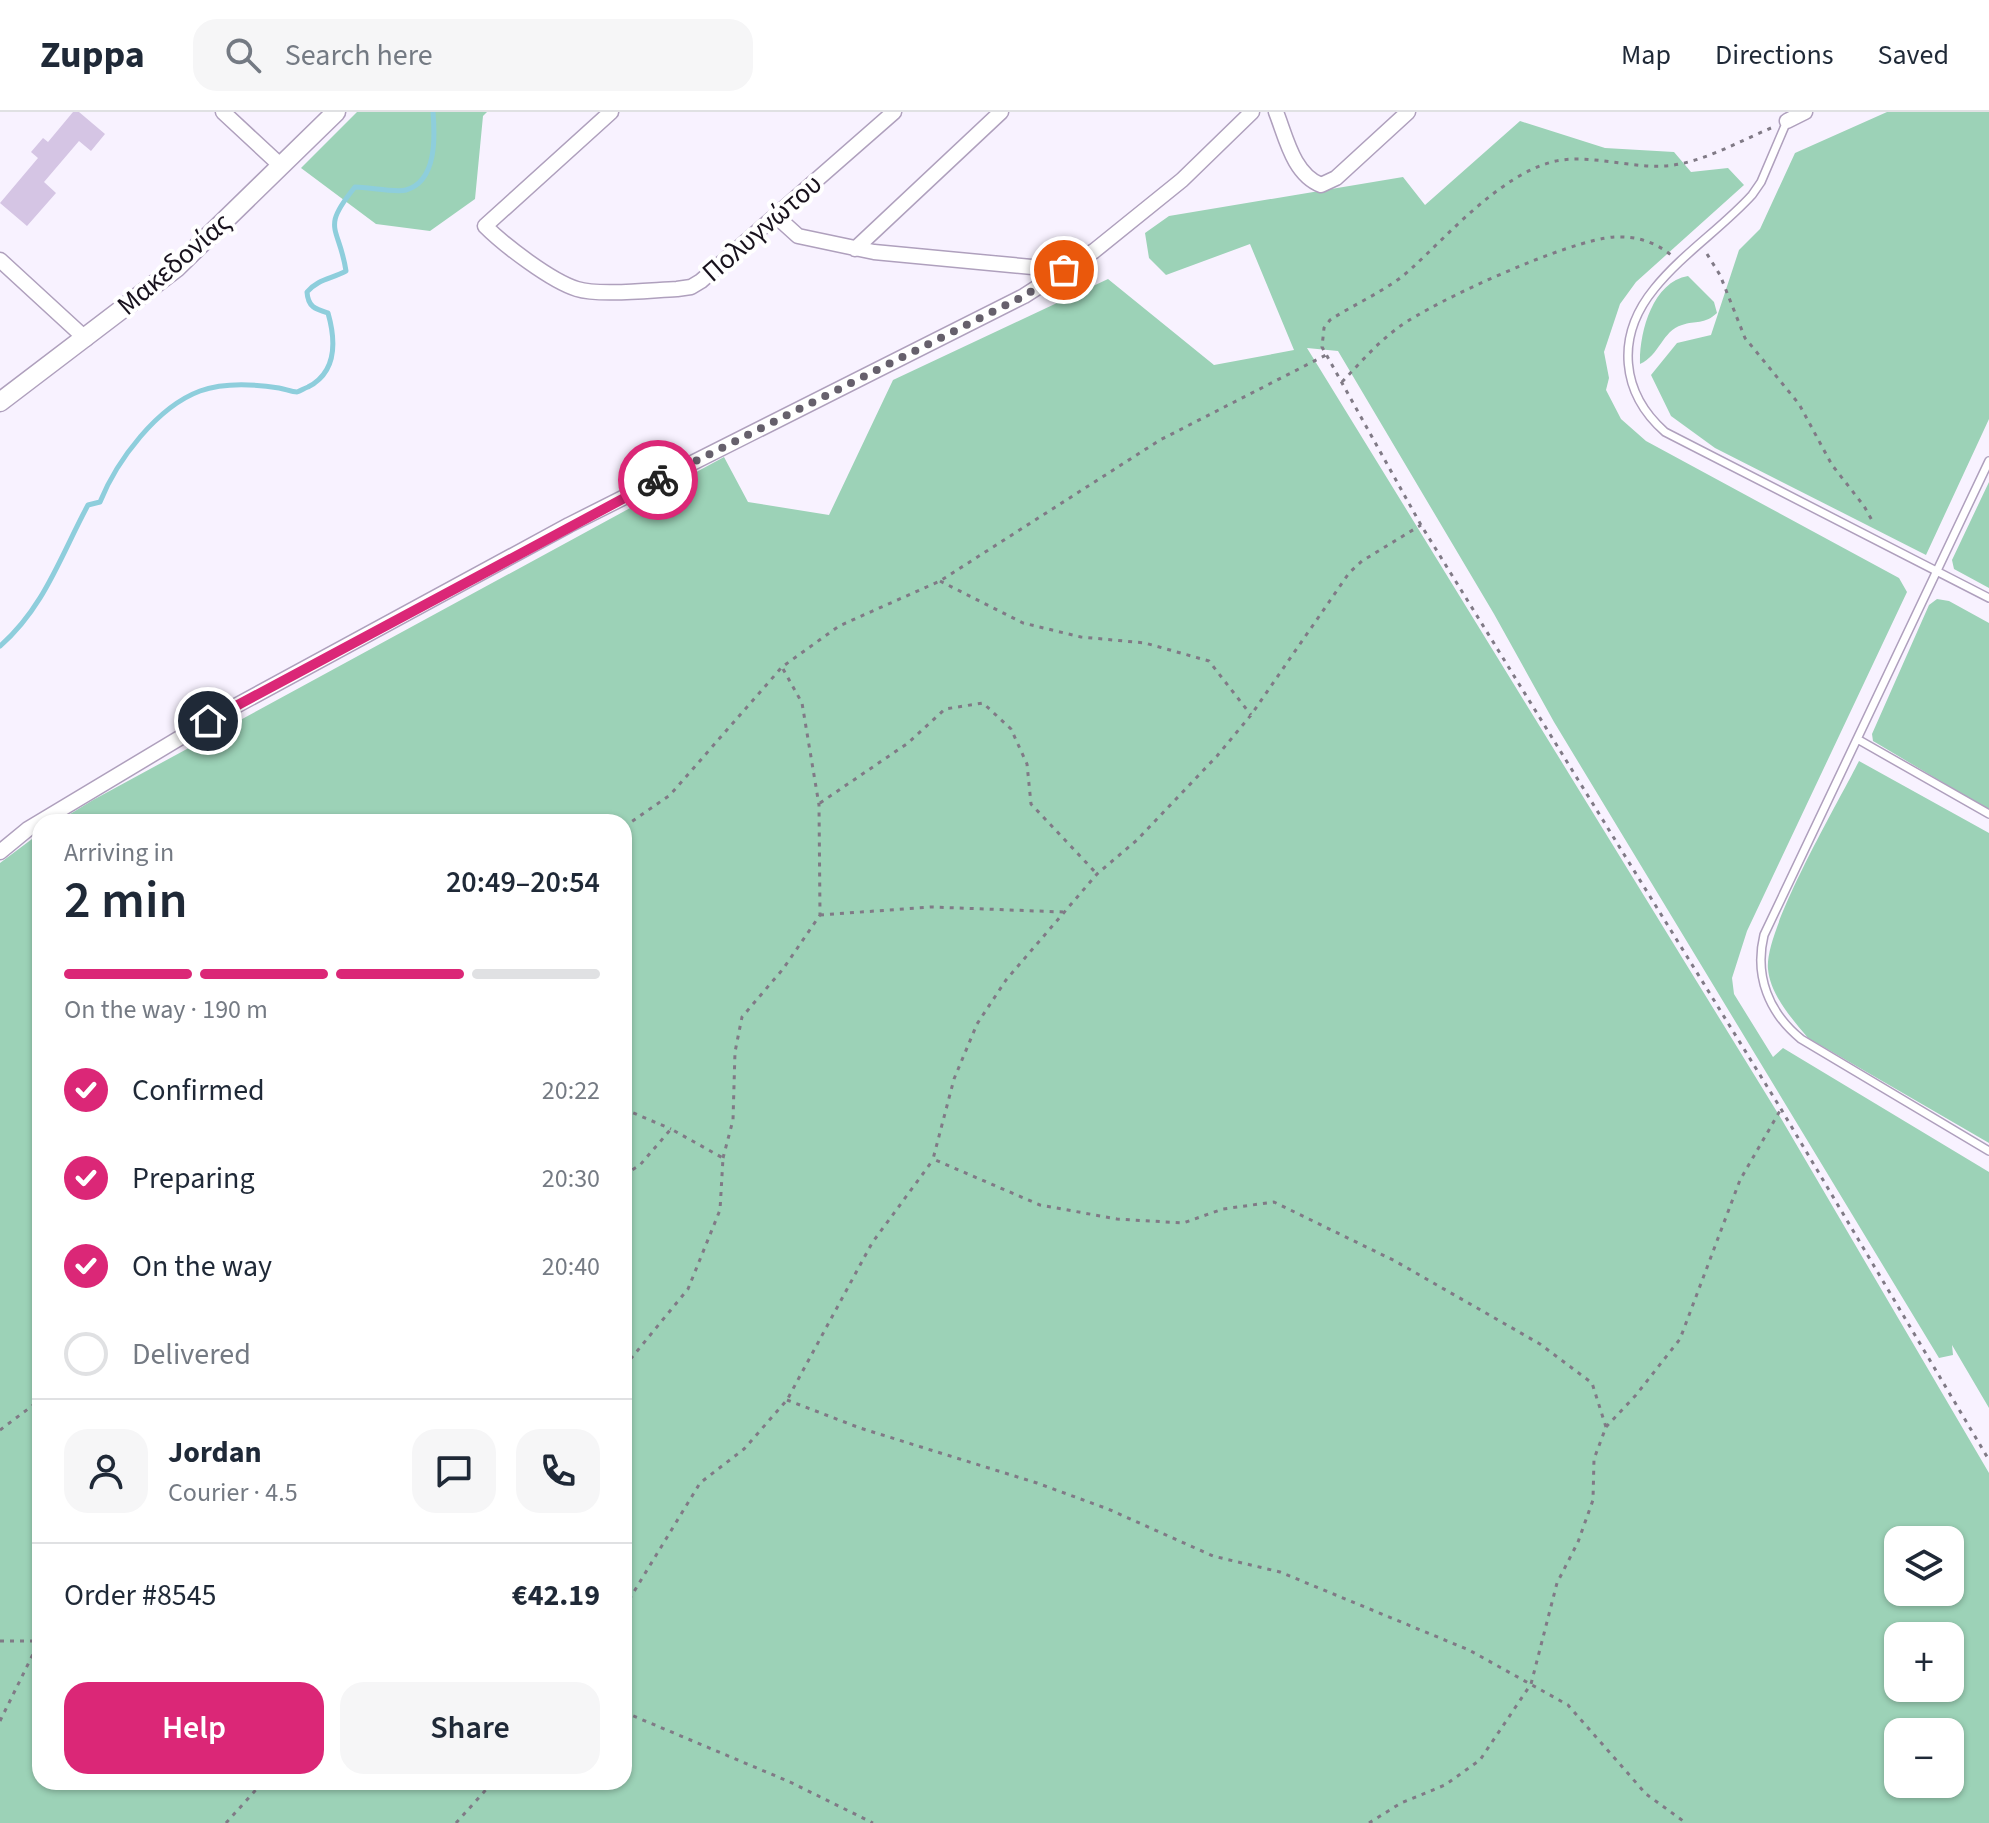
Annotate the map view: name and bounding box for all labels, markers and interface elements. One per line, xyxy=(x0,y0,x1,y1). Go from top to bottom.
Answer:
search box xyxy=(193,19,753,91)
text: Zuppa xyxy=(40,28,145,82)
icon: search xyxy=(221,33,265,77)
text: Search here xyxy=(285,34,433,77)
text: Map xyxy=(1621,35,1671,75)
text: Directions xyxy=(1715,35,1834,75)
text: Saved xyxy=(1878,35,1949,75)
street label: Πολυγνώτου xyxy=(693,165,831,291)
street label: Μακεδονίας xyxy=(108,203,240,325)
pin xyxy=(1030,236,1098,304)
icon: bag xyxy=(1042,248,1086,292)
courier xyxy=(618,440,698,520)
icon: bike xyxy=(636,458,680,502)
pin xyxy=(174,687,242,755)
icon: home xyxy=(186,699,230,743)
text: Arriving in xyxy=(64,834,174,871)
text: 20:49–20:54 xyxy=(446,861,600,904)
text: 2 min xyxy=(64,864,188,938)
text: On the way · 190 m xyxy=(64,991,268,1028)
icon: check xyxy=(64,1068,108,1112)
text: Confirmed xyxy=(132,1069,265,1112)
text: 20:22 xyxy=(542,1072,600,1109)
icon: check xyxy=(64,1156,108,1200)
text: Preparing xyxy=(132,1157,255,1200)
text: 20:30 xyxy=(542,1160,600,1197)
icon: check xyxy=(64,1244,108,1288)
text: On the way xyxy=(132,1245,272,1288)
text: 20:40 xyxy=(542,1248,600,1285)
text: Delivered xyxy=(132,1333,251,1376)
button: person xyxy=(64,1429,148,1513)
button: chat xyxy=(412,1429,496,1513)
button: phone xyxy=(516,1429,600,1513)
text: Jordan xyxy=(168,1431,262,1474)
text: Courier · 4.5 xyxy=(168,1474,298,1511)
map controls xyxy=(1884,1526,1964,1798)
button: layers xyxy=(1884,1526,1964,1606)
text: Order #8545 xyxy=(64,1574,217,1617)
text: €42.19 xyxy=(512,1574,600,1617)
button: + xyxy=(1884,1622,1964,1702)
button: Help xyxy=(64,1682,324,1774)
button: Share xyxy=(340,1682,600,1774)
button: − xyxy=(1884,1718,1964,1798)

